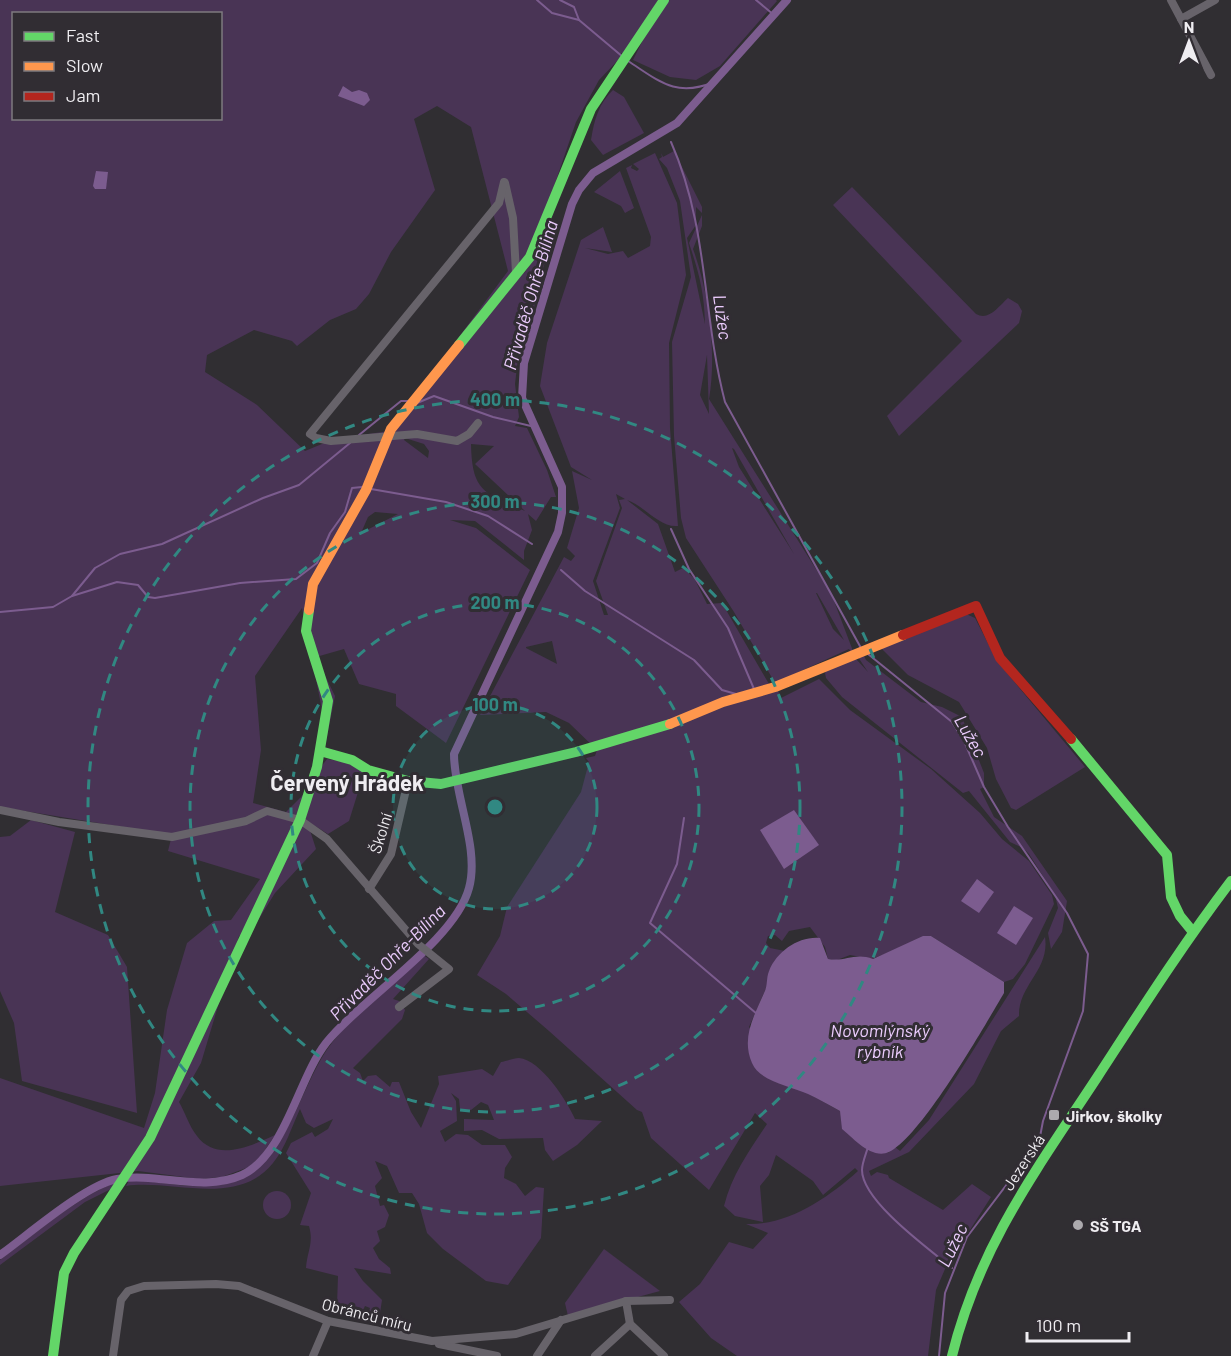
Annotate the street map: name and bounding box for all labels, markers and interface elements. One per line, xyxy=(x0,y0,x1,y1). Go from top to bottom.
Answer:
legend xyxy=(12,12,222,120)
north arrow xyxy=(1159,12,1219,72)
text: N xyxy=(1184,17,1194,36)
text: Fast xyxy=(66,24,100,46)
text: Slow xyxy=(66,54,103,76)
text: Jam xyxy=(66,84,100,106)
water label: Přivaděč Ohře-Bílina xyxy=(498,218,562,372)
water label: Lužec xyxy=(709,293,737,341)
text: 400 m xyxy=(470,388,520,410)
text: 300 m xyxy=(471,490,519,512)
text: 200 m xyxy=(470,591,520,613)
text: 100 m xyxy=(472,693,518,715)
water label: Lužec xyxy=(950,711,992,761)
district label: Červený Hrádek xyxy=(270,769,424,795)
centre of rings xyxy=(485,797,505,817)
street label: Školní xyxy=(365,810,395,856)
water label: Přivaděč Ohře-Bílina xyxy=(325,900,449,1024)
water label: Novomlýnský rybník xyxy=(830,1019,931,1062)
place label: Jirkov, školky xyxy=(1066,1106,1162,1125)
marker: Jirkov, školky xyxy=(1047,1108,1061,1122)
street label: Jezerská xyxy=(998,1130,1048,1194)
place label: SŠ TGA xyxy=(1090,1216,1142,1235)
marker: SŠ TGA xyxy=(1071,1218,1085,1232)
water label: Lužec xyxy=(932,1220,972,1270)
street label: Obránců míru xyxy=(320,1294,414,1334)
scale bar xyxy=(1027,1305,1129,1343)
text: 100 m xyxy=(1036,1314,1081,1336)

